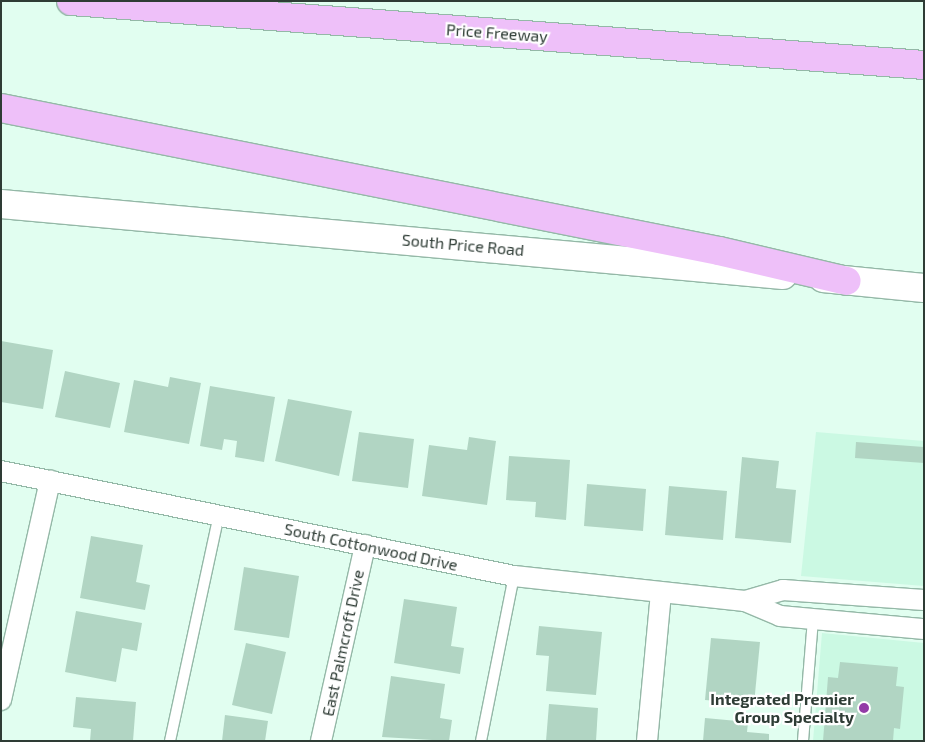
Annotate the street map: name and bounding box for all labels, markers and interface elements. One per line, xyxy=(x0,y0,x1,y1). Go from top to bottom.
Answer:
street label: Price Freeway xyxy=(446,20,548,46)
street label: South Price Road xyxy=(401,230,525,260)
street label: South Cottonwood Drive xyxy=(282,519,460,575)
street label: East Palmcroft Drive xyxy=(318,568,368,718)
place label: Integrated Premier Group Specialty xyxy=(710,689,854,727)
marker: Integrated Premier Group Specialty xyxy=(858,702,870,714)

